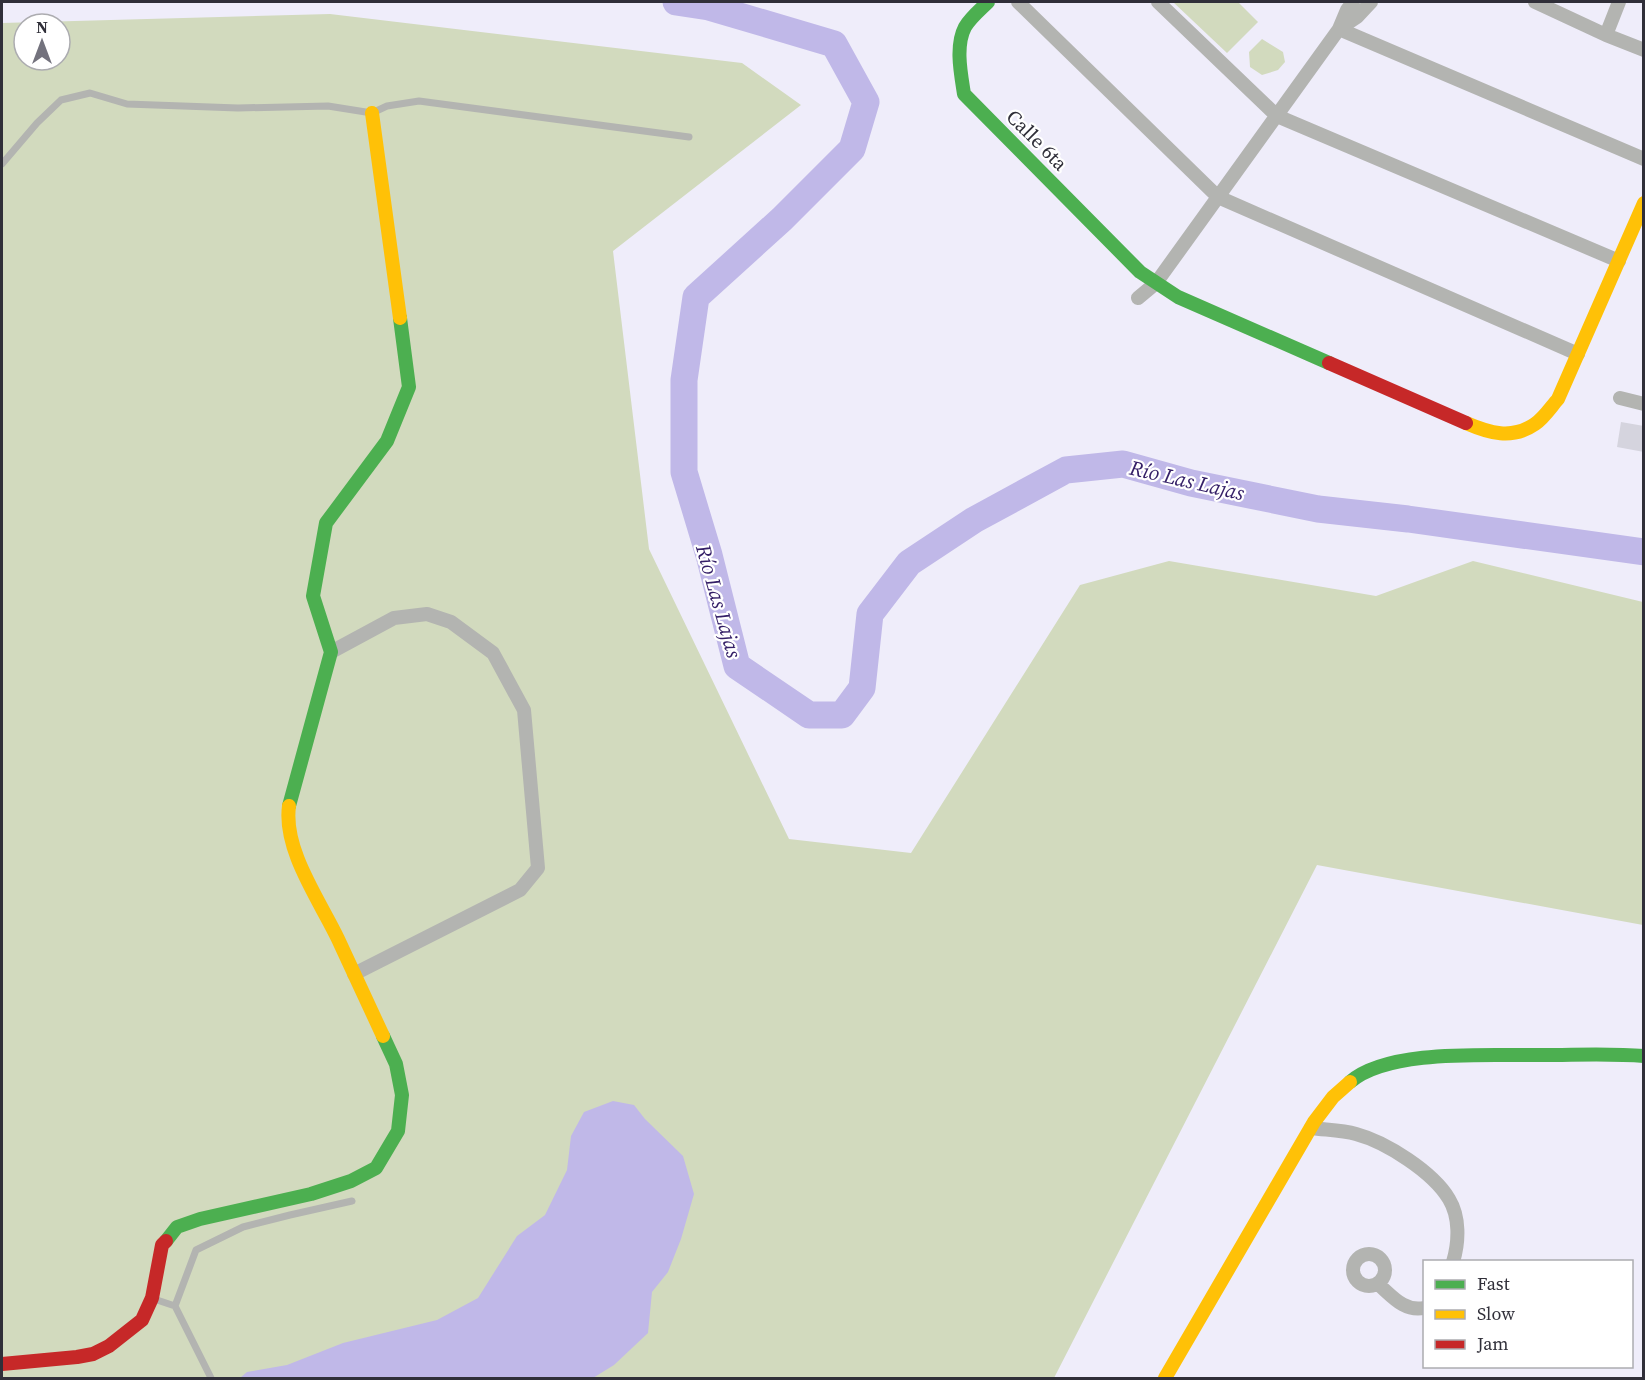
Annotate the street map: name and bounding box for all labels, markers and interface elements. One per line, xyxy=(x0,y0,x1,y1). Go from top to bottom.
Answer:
north arrow xyxy=(12,12,72,72)
text: N xyxy=(36,16,48,38)
street label: Calle 6ta xyxy=(1000,103,1074,177)
water label: Río Las Lajas xyxy=(1126,453,1248,507)
water label: Río Las Lajas xyxy=(689,540,749,662)
legend xyxy=(1423,1260,1633,1368)
text: Fast xyxy=(1477,1271,1510,1296)
text: Slow xyxy=(1477,1301,1515,1326)
text: Jam xyxy=(1476,1331,1509,1356)

